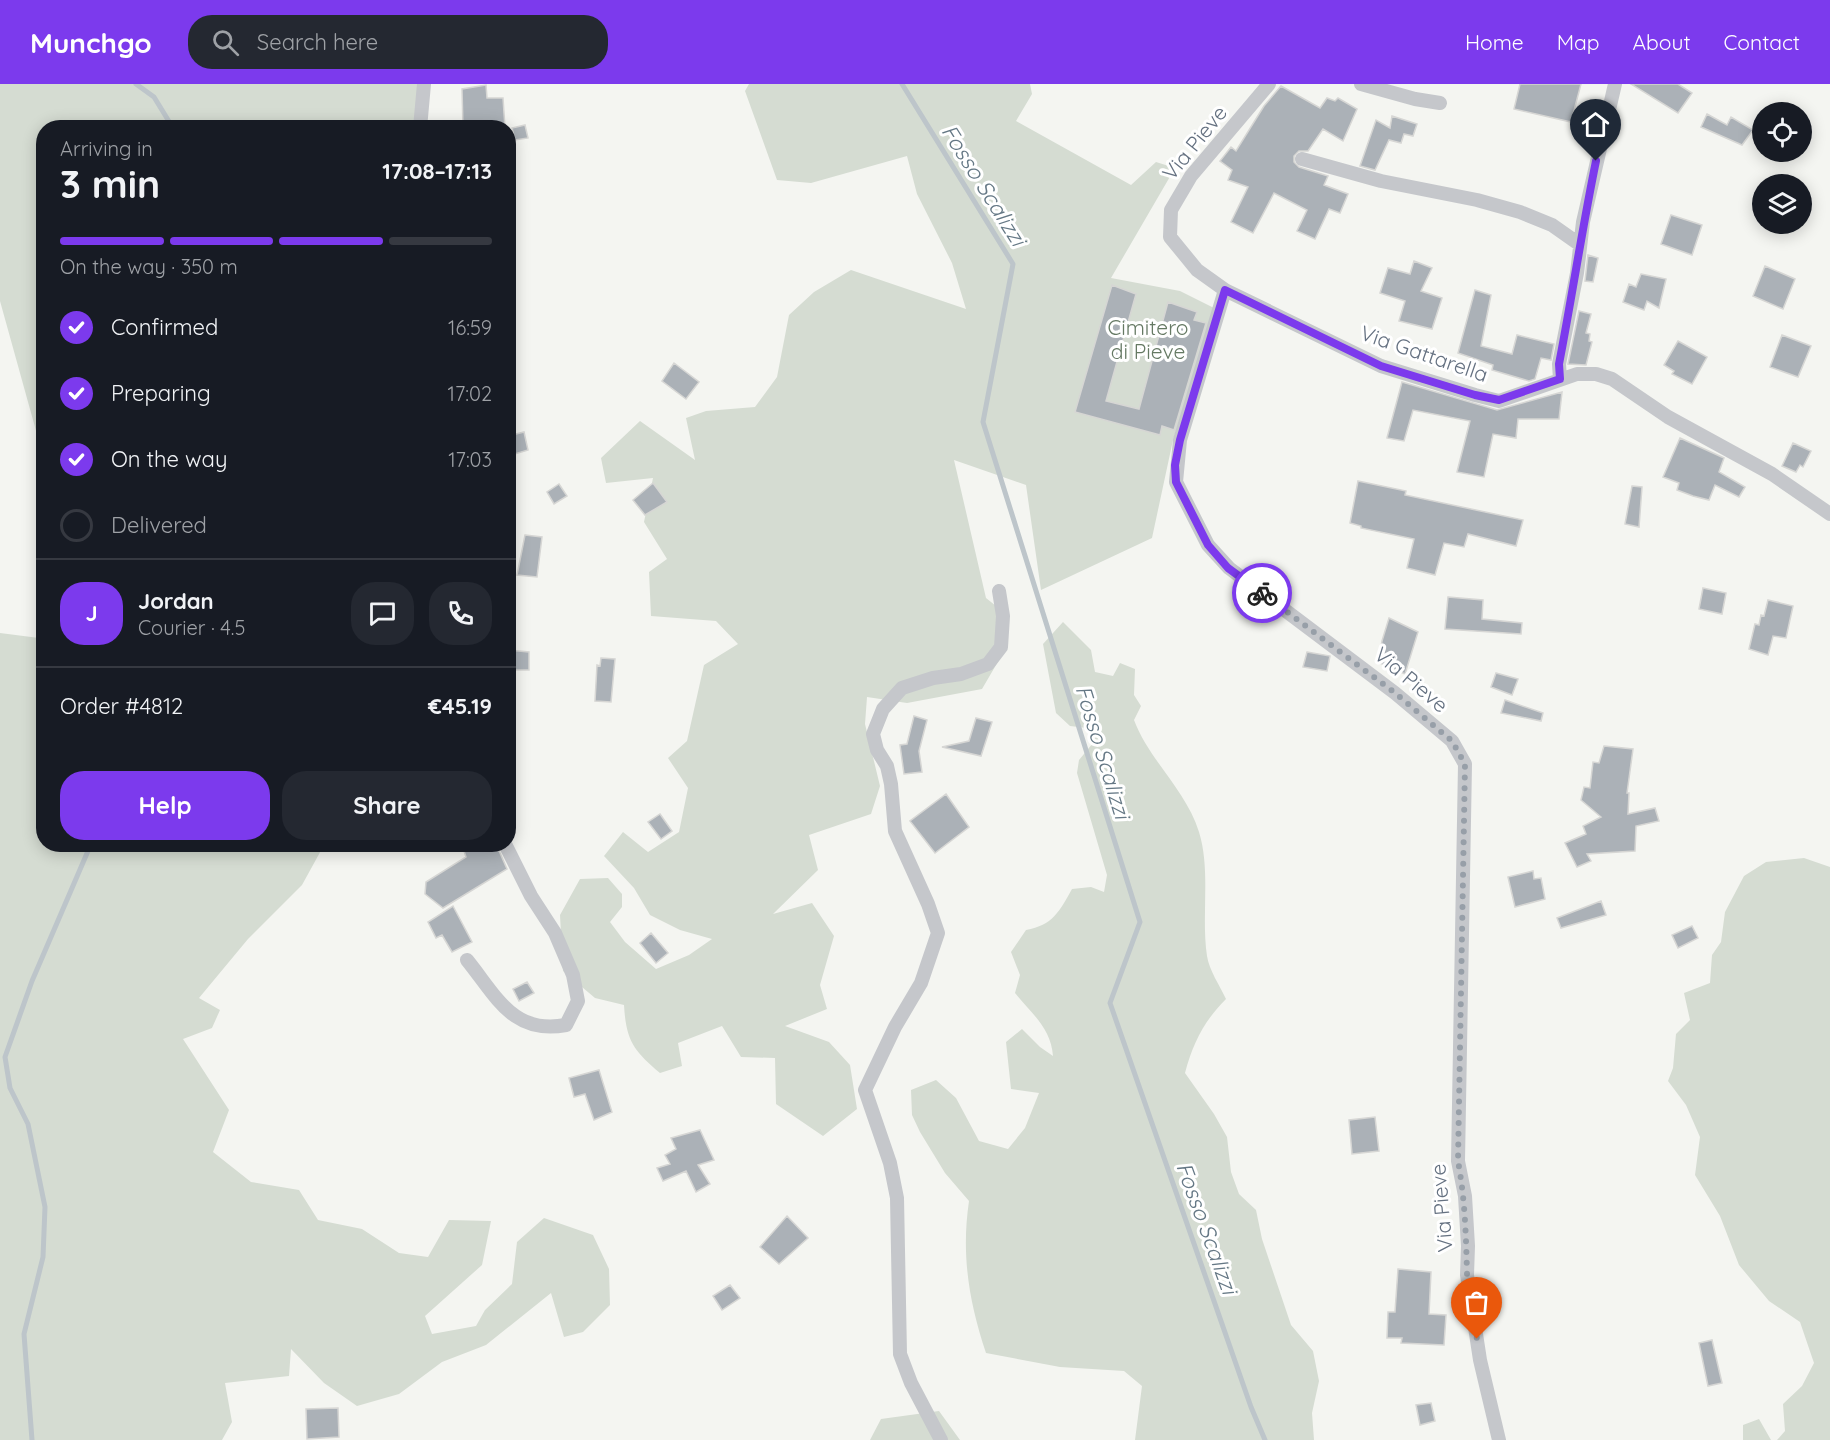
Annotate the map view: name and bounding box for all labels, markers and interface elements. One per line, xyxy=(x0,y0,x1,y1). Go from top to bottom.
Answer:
search box xyxy=(188,15,608,69)
text: Munchgo xyxy=(30,25,152,60)
icon: search xyxy=(209,26,242,59)
text: Search here xyxy=(257,28,378,56)
text: Home xyxy=(1465,29,1524,55)
text: Map xyxy=(1557,29,1600,55)
text: About xyxy=(1633,29,1691,55)
text: Contact xyxy=(1724,29,1800,55)
pin xyxy=(1570,99,1621,161)
street label: Via Pieve xyxy=(1156,100,1232,185)
map controls xyxy=(1752,102,1812,234)
button: locate xyxy=(1752,102,1812,162)
icon: home xyxy=(1579,108,1612,141)
water label: Fosso Scalizzi xyxy=(936,119,1034,253)
text: Arriving in xyxy=(60,136,153,161)
text: 17:08–17:13 xyxy=(382,157,492,185)
text: 3 min xyxy=(60,159,160,208)
button: layers xyxy=(1752,174,1812,234)
text: On the way · 350 m xyxy=(60,254,238,279)
icon: check xyxy=(60,311,93,344)
text: Confirmed xyxy=(111,313,218,341)
park label: Cimitero di Pieve xyxy=(1107,314,1189,364)
text: 16:59 xyxy=(448,315,492,340)
street label: Via Gattarella xyxy=(1357,319,1492,387)
icon: check xyxy=(60,377,93,410)
text: Preparing xyxy=(111,379,211,407)
text: 17:02 xyxy=(448,381,492,406)
icon: check xyxy=(60,443,93,476)
text: On the way xyxy=(111,445,227,473)
text: 17:03 xyxy=(448,447,492,472)
text: Delivered xyxy=(111,511,207,539)
courier xyxy=(1232,563,1292,623)
icon: bike xyxy=(1246,577,1279,610)
button: chat xyxy=(351,582,414,645)
button: phone xyxy=(429,582,492,645)
text: Jordan xyxy=(138,587,214,615)
text: J xyxy=(85,599,98,627)
text: Courier · 4.5 xyxy=(138,615,245,640)
street label: Via Pieve xyxy=(1369,641,1454,718)
water label: Fosso Scalizzi xyxy=(1069,682,1137,824)
text: Order #4812 xyxy=(60,692,183,720)
text: €45.19 xyxy=(428,692,492,720)
button: Help xyxy=(60,771,270,840)
button: Share xyxy=(282,771,492,840)
water label: Fosso Scalizzi xyxy=(1170,1158,1245,1300)
street label: Via Pieve xyxy=(1424,1163,1458,1253)
pin xyxy=(1451,1277,1502,1339)
icon: bag xyxy=(1460,1286,1493,1319)

